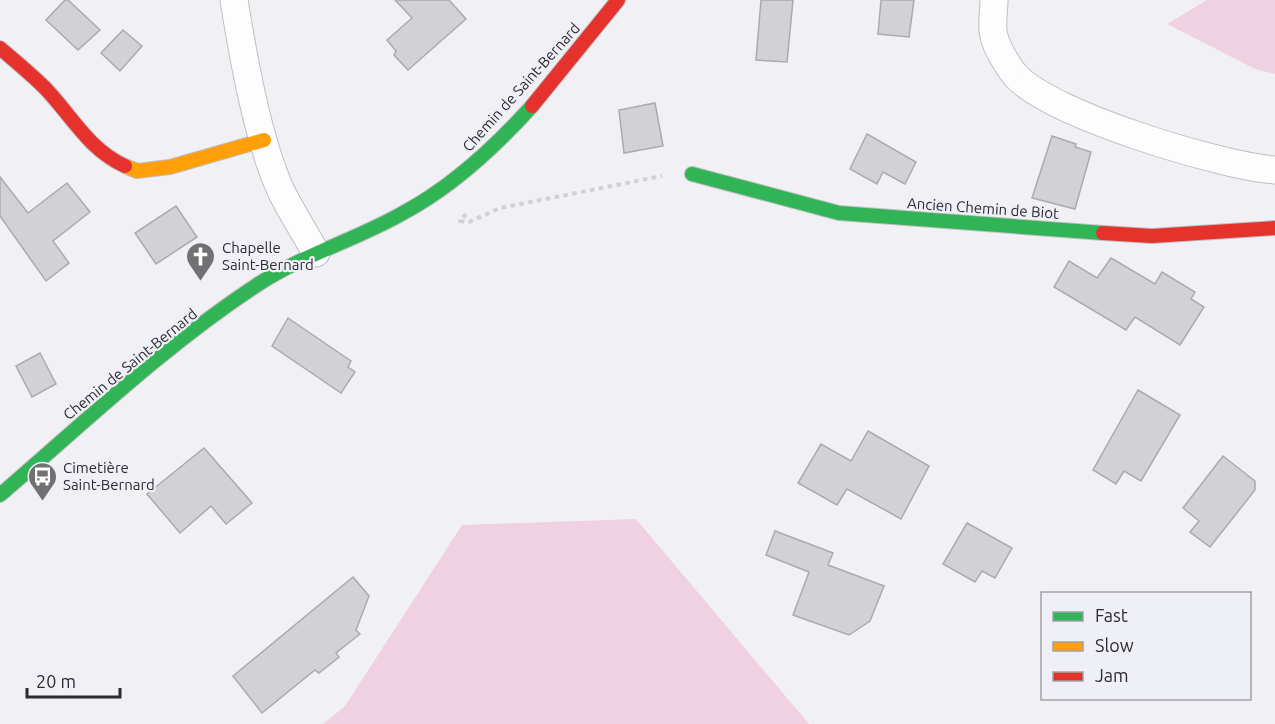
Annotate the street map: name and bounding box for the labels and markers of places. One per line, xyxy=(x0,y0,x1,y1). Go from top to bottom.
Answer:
place label: Chapelle Saint-Bernard xyxy=(222,239,314,273)
church icon: Chapelle Saint-Bernard xyxy=(185,240,217,282)
place label: Cimetière Saint-Bernard xyxy=(63,459,155,493)
bus stop icon: Cimetière Saint-Bernard xyxy=(26,460,58,502)

